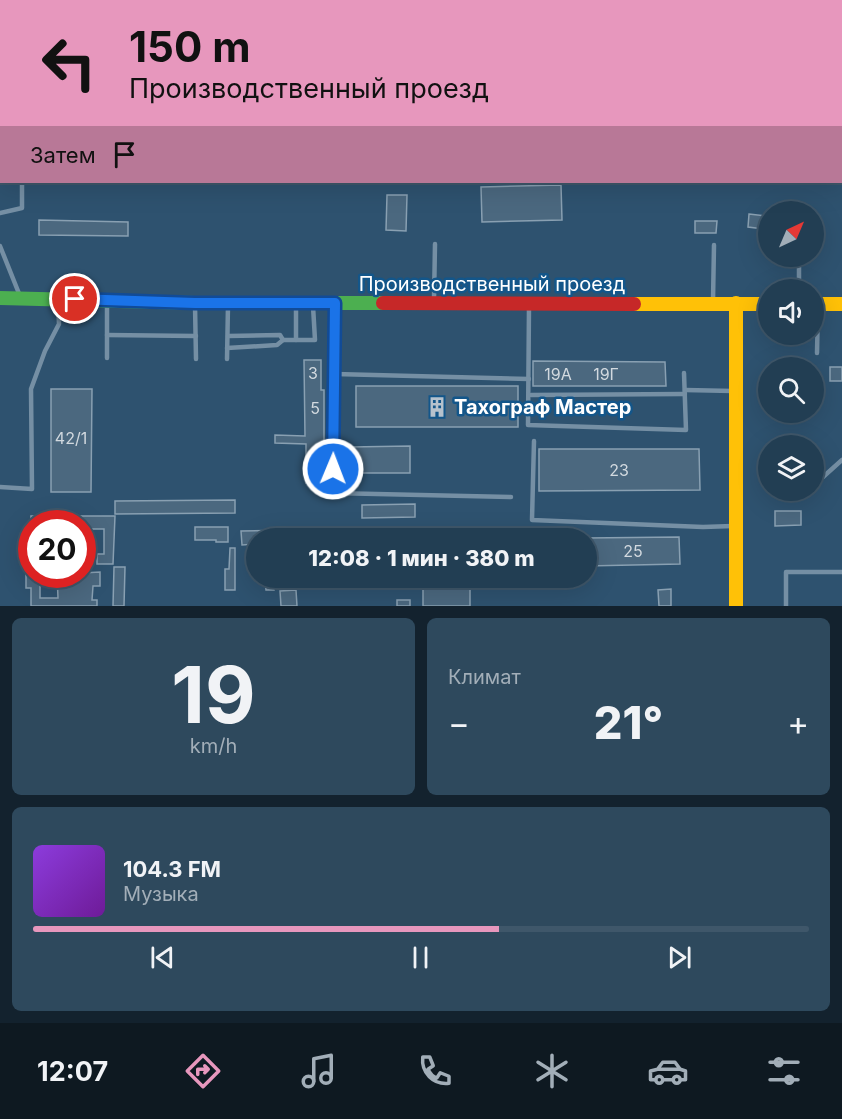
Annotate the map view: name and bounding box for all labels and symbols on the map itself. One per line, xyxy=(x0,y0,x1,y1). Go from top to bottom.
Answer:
north arrow xyxy=(758,201,824,267)
street label: Производственный проезд xyxy=(359,272,625,296)
pin xyxy=(49,273,100,324)
house number: 3 xyxy=(308,363,318,383)
house number: 19А xyxy=(544,364,572,384)
house number: 19Г xyxy=(593,364,619,384)
building icon: Тахограф Мастер xyxy=(425,395,449,419)
place label: Тахограф Мастер xyxy=(454,395,631,419)
house number: 5 xyxy=(310,398,320,418)
house number: 42/1 xyxy=(55,428,87,448)
position arrow xyxy=(301,437,365,501)
house number: 23 xyxy=(609,460,629,480)
speed limit sign: 20 xyxy=(18,510,96,588)
house number: 25 xyxy=(623,541,643,561)

